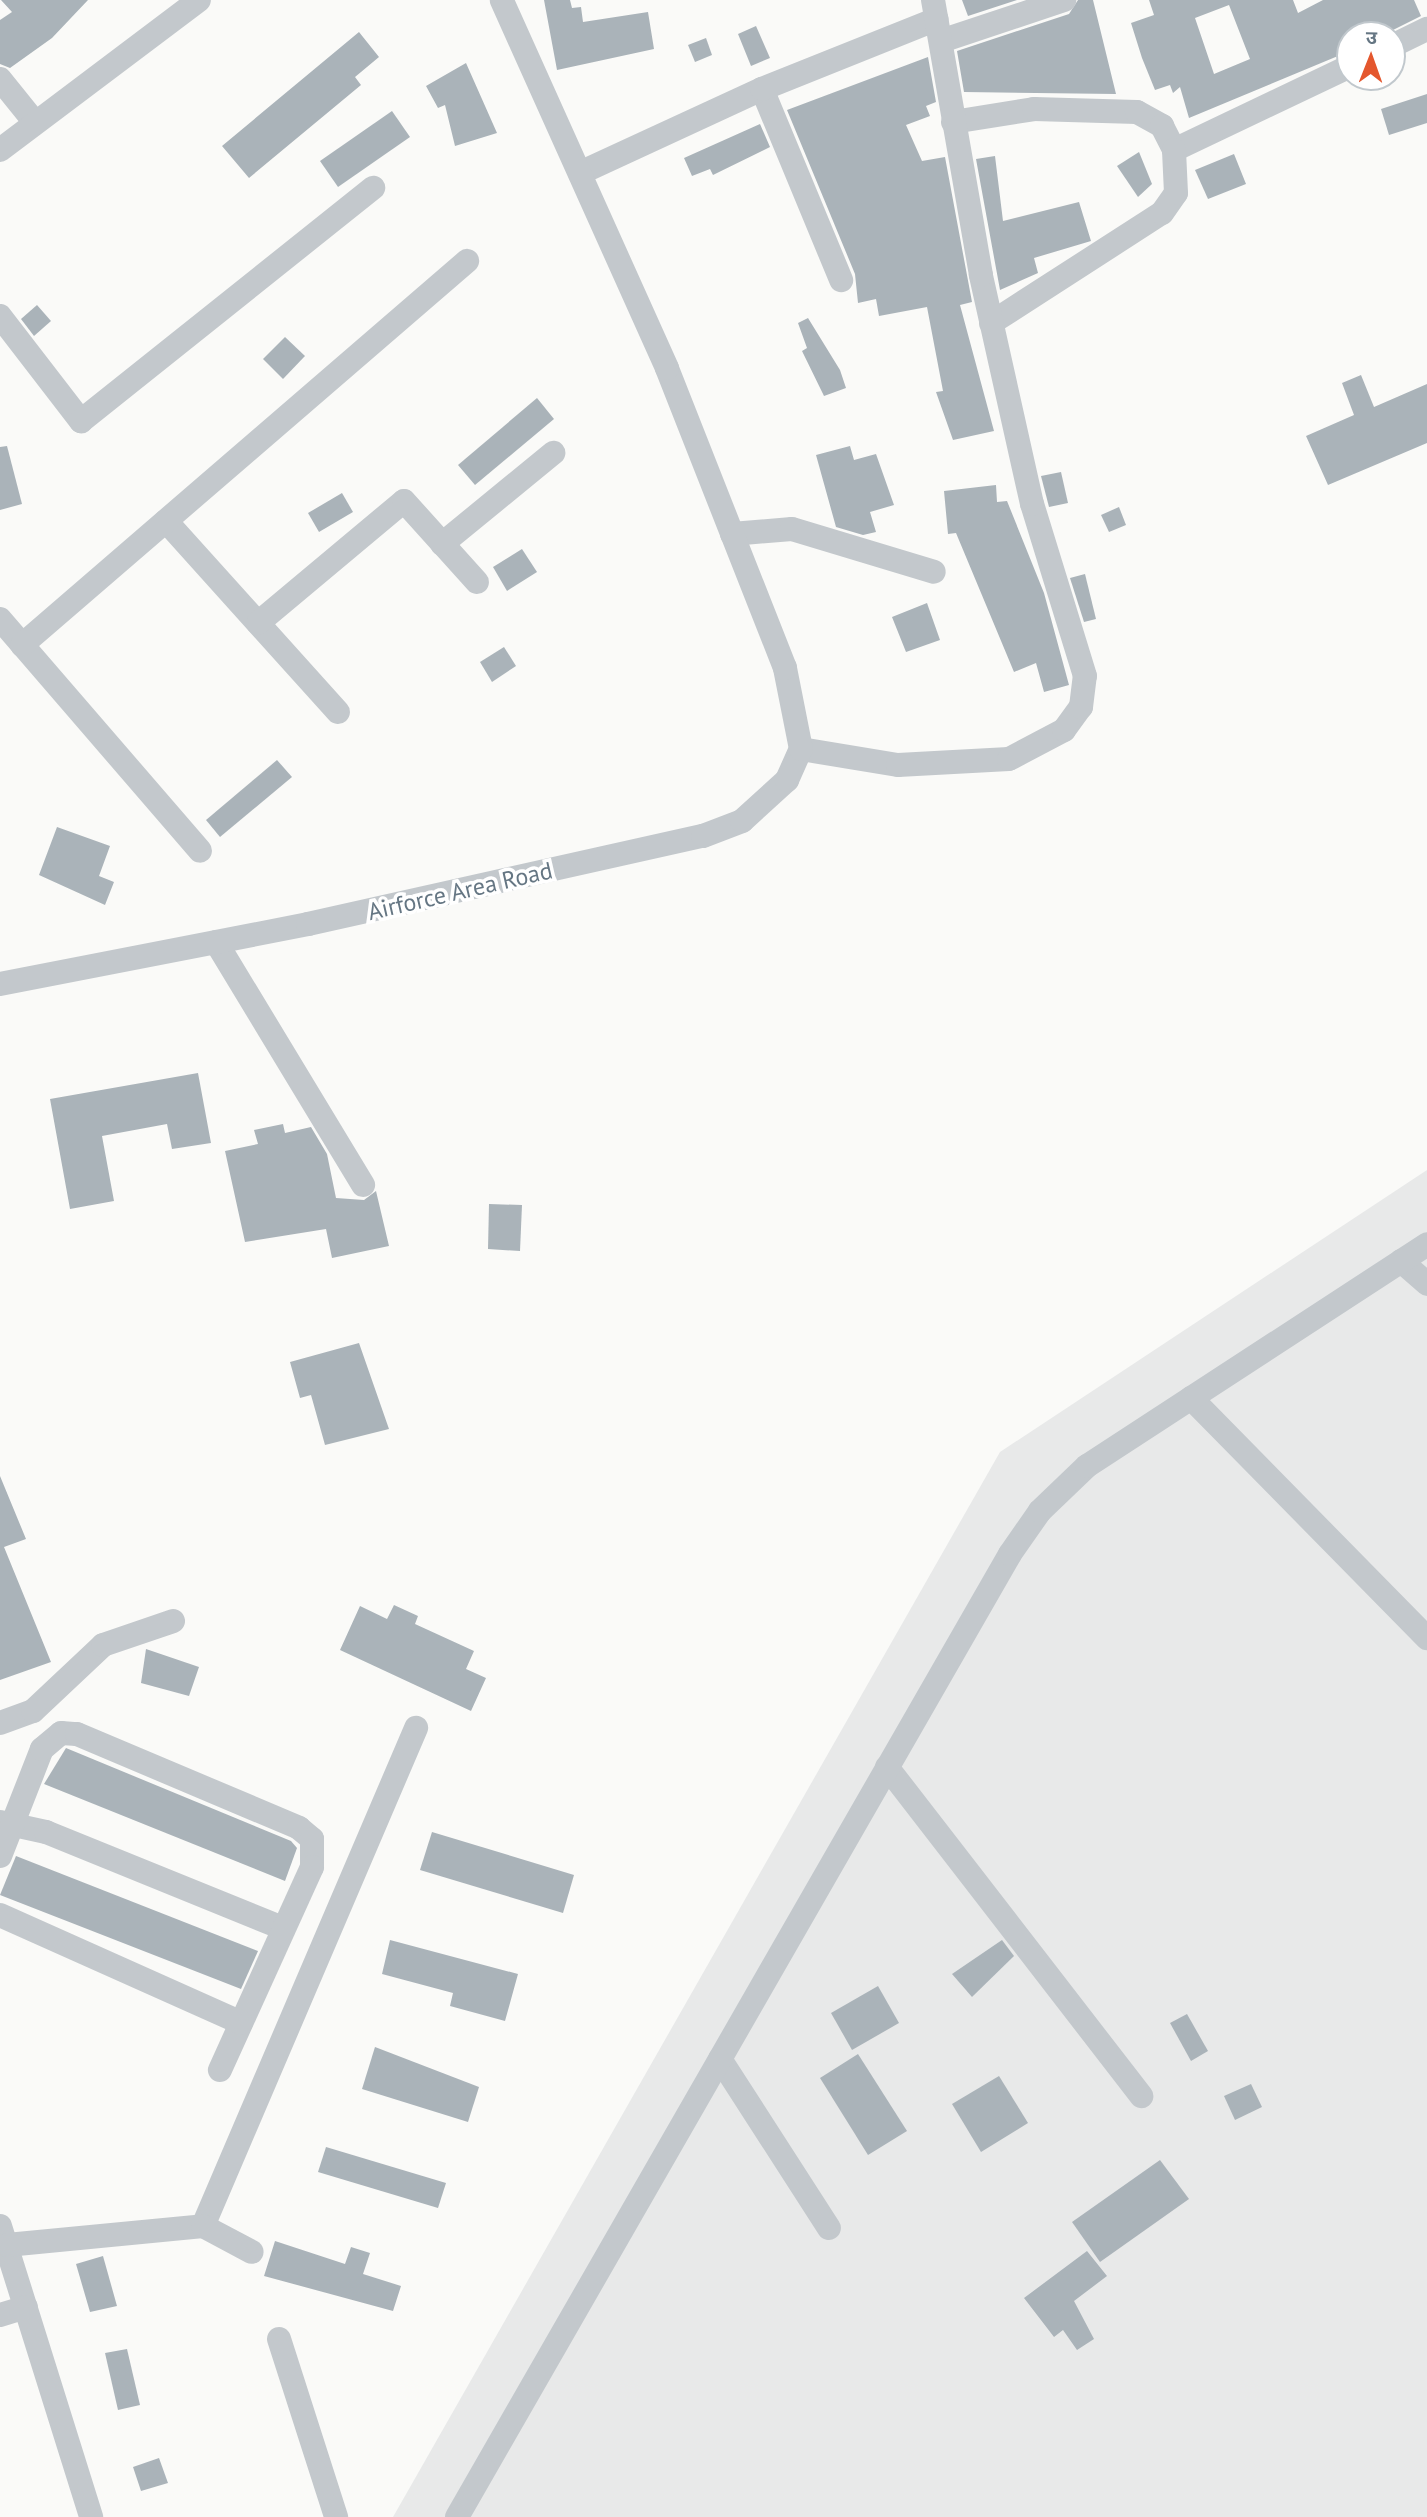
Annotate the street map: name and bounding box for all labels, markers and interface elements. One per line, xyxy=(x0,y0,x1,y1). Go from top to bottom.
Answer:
north arrow xyxy=(1336,21,1406,91)
text: उ xyxy=(1366,25,1377,49)
street label: Airforce Area Road xyxy=(364,856,556,926)

